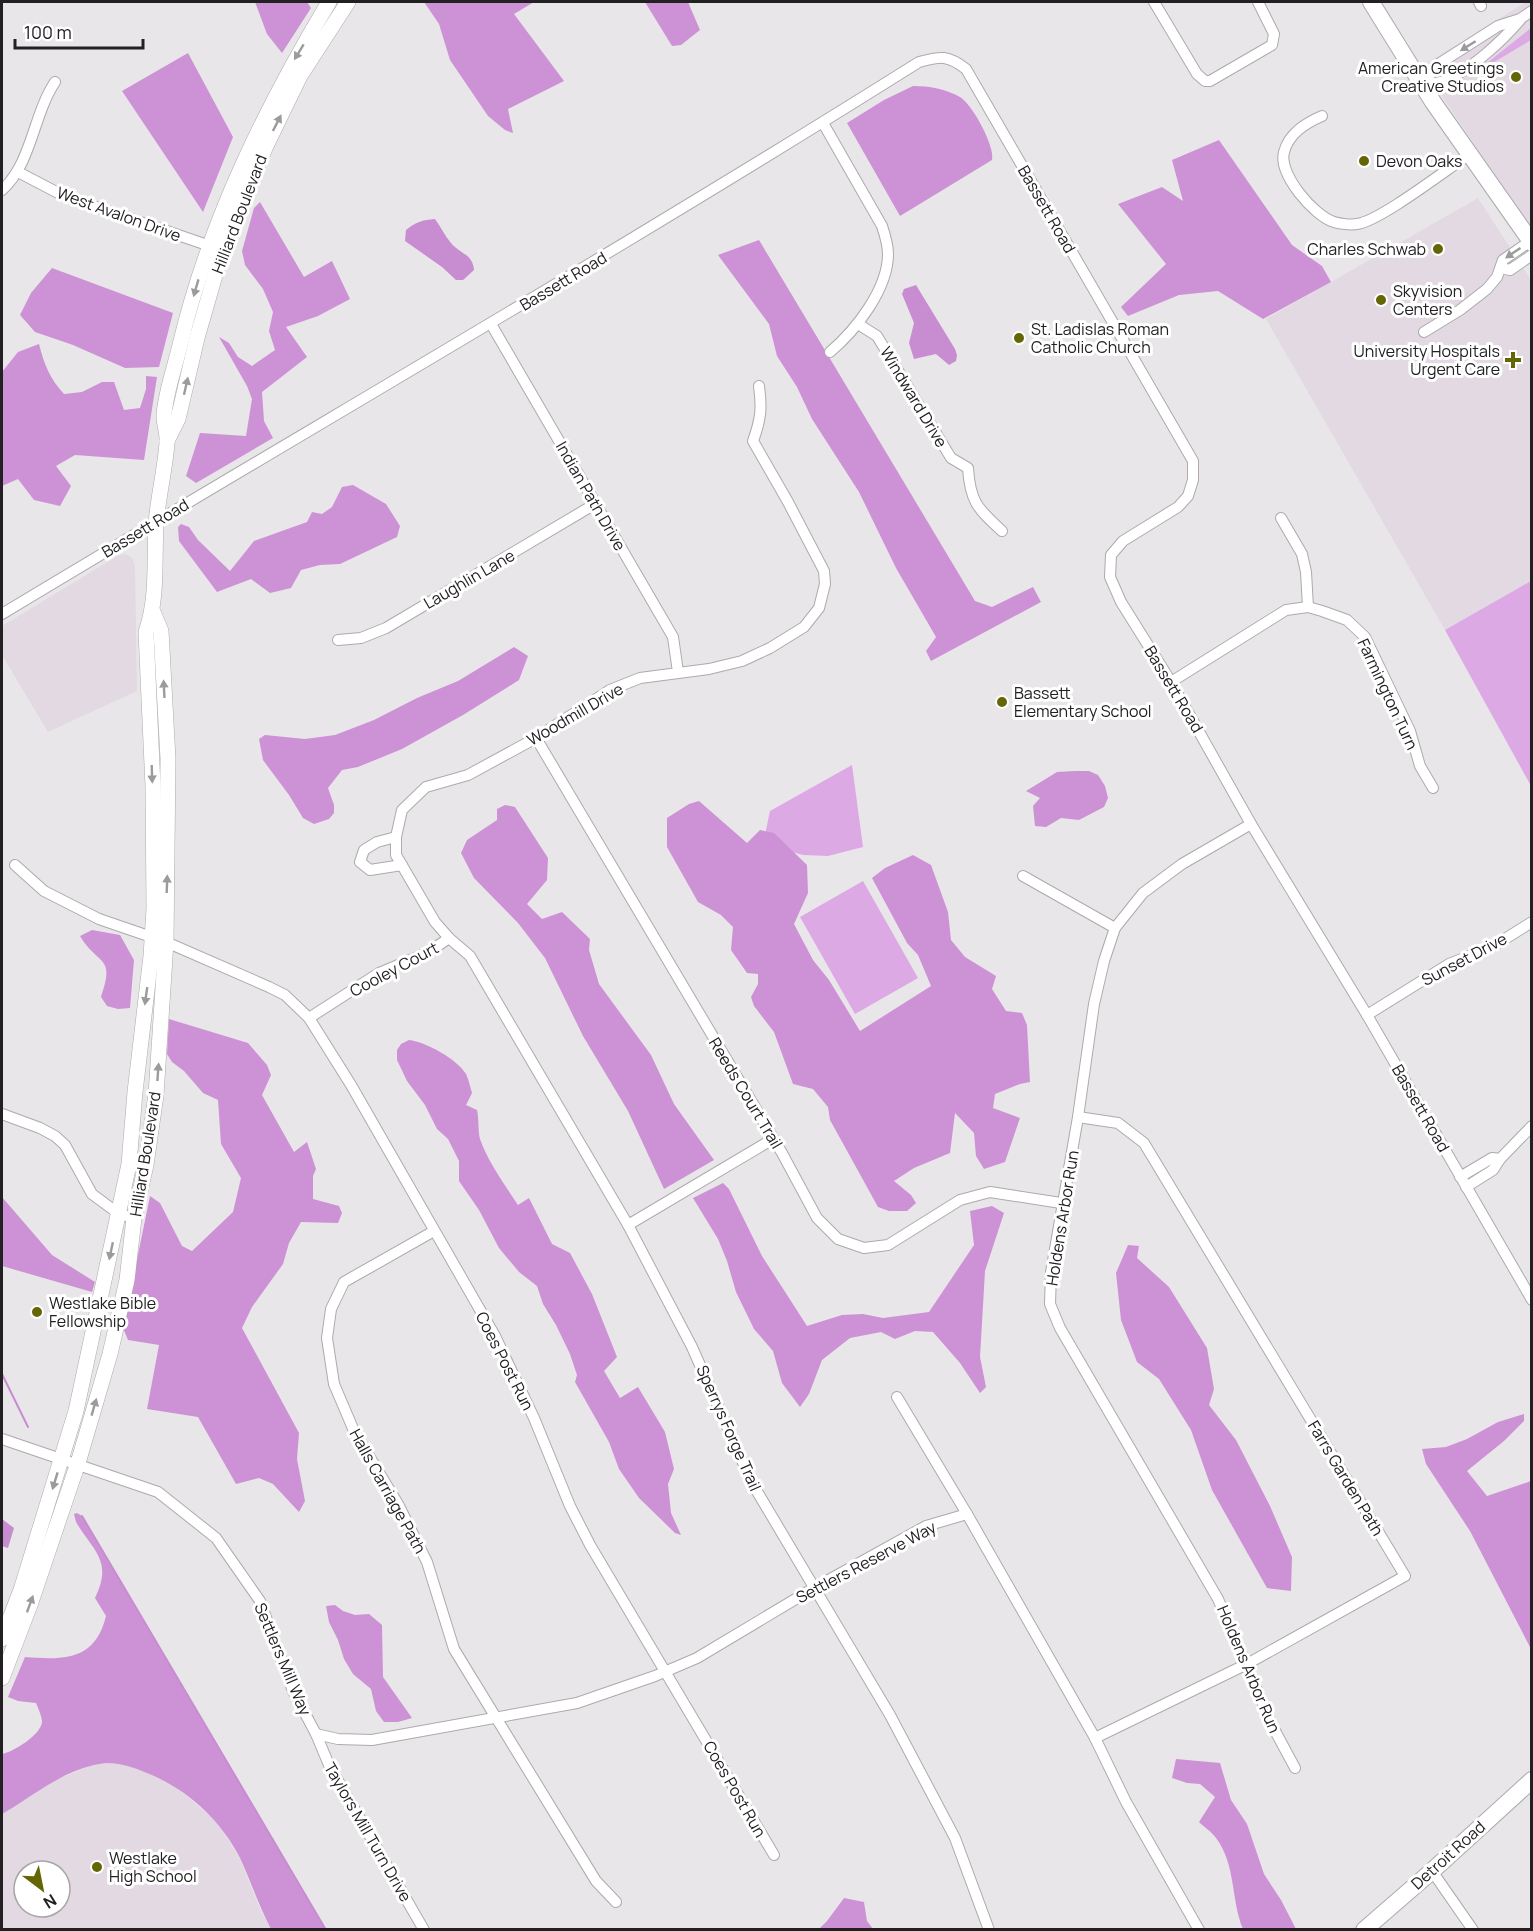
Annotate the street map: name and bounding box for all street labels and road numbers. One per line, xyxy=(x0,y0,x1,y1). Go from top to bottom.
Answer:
street label: Hilliard Boulevard xyxy=(206,151,272,277)
street label: Bassett Road xyxy=(1013,161,1081,257)
street label: West Avalon Drive xyxy=(54,181,184,247)
street label: Bassett Road xyxy=(515,246,611,316)
street label: Windward Drive xyxy=(875,343,953,451)
street label: Indian Path Drive xyxy=(551,437,631,555)
street label: Bassett Road xyxy=(97,493,193,563)
street label: Laughlin Lane xyxy=(420,544,518,614)
street label: Farmington Turn xyxy=(1353,635,1423,753)
street label: Bassett Road xyxy=(1139,641,1209,737)
street label: Woodmill Drive xyxy=(523,678,627,750)
street label: Sunset Drive xyxy=(1417,927,1511,991)
street label: Cooley Court xyxy=(346,936,442,1002)
street label: Reeds Court Trail xyxy=(704,1033,788,1153)
street label: Bassett Road xyxy=(1387,1060,1455,1156)
street label: Hilliard Boulevard xyxy=(124,1090,166,1218)
street label: Holdens Arbor Run xyxy=(1040,1149,1084,1287)
street label: Coes Post Run xyxy=(471,1308,539,1414)
street label: Sperrys Forge Trail xyxy=(691,1362,767,1494)
street label: Farrs Garden Path xyxy=(1303,1416,1389,1540)
street label: Halls Carriage Path xyxy=(345,1425,431,1557)
street label: Settlers Reserve Way xyxy=(792,1515,940,1608)
street label: Settlers Mill Way xyxy=(249,1599,317,1719)
street label: Holdens Arbor Run xyxy=(1212,1602,1286,1736)
street label: Coes Post Run xyxy=(698,1737,772,1841)
street label: Taylors Mill Turn Drive xyxy=(319,1758,417,1906)
street label: Detroit Road xyxy=(1406,1816,1490,1894)

